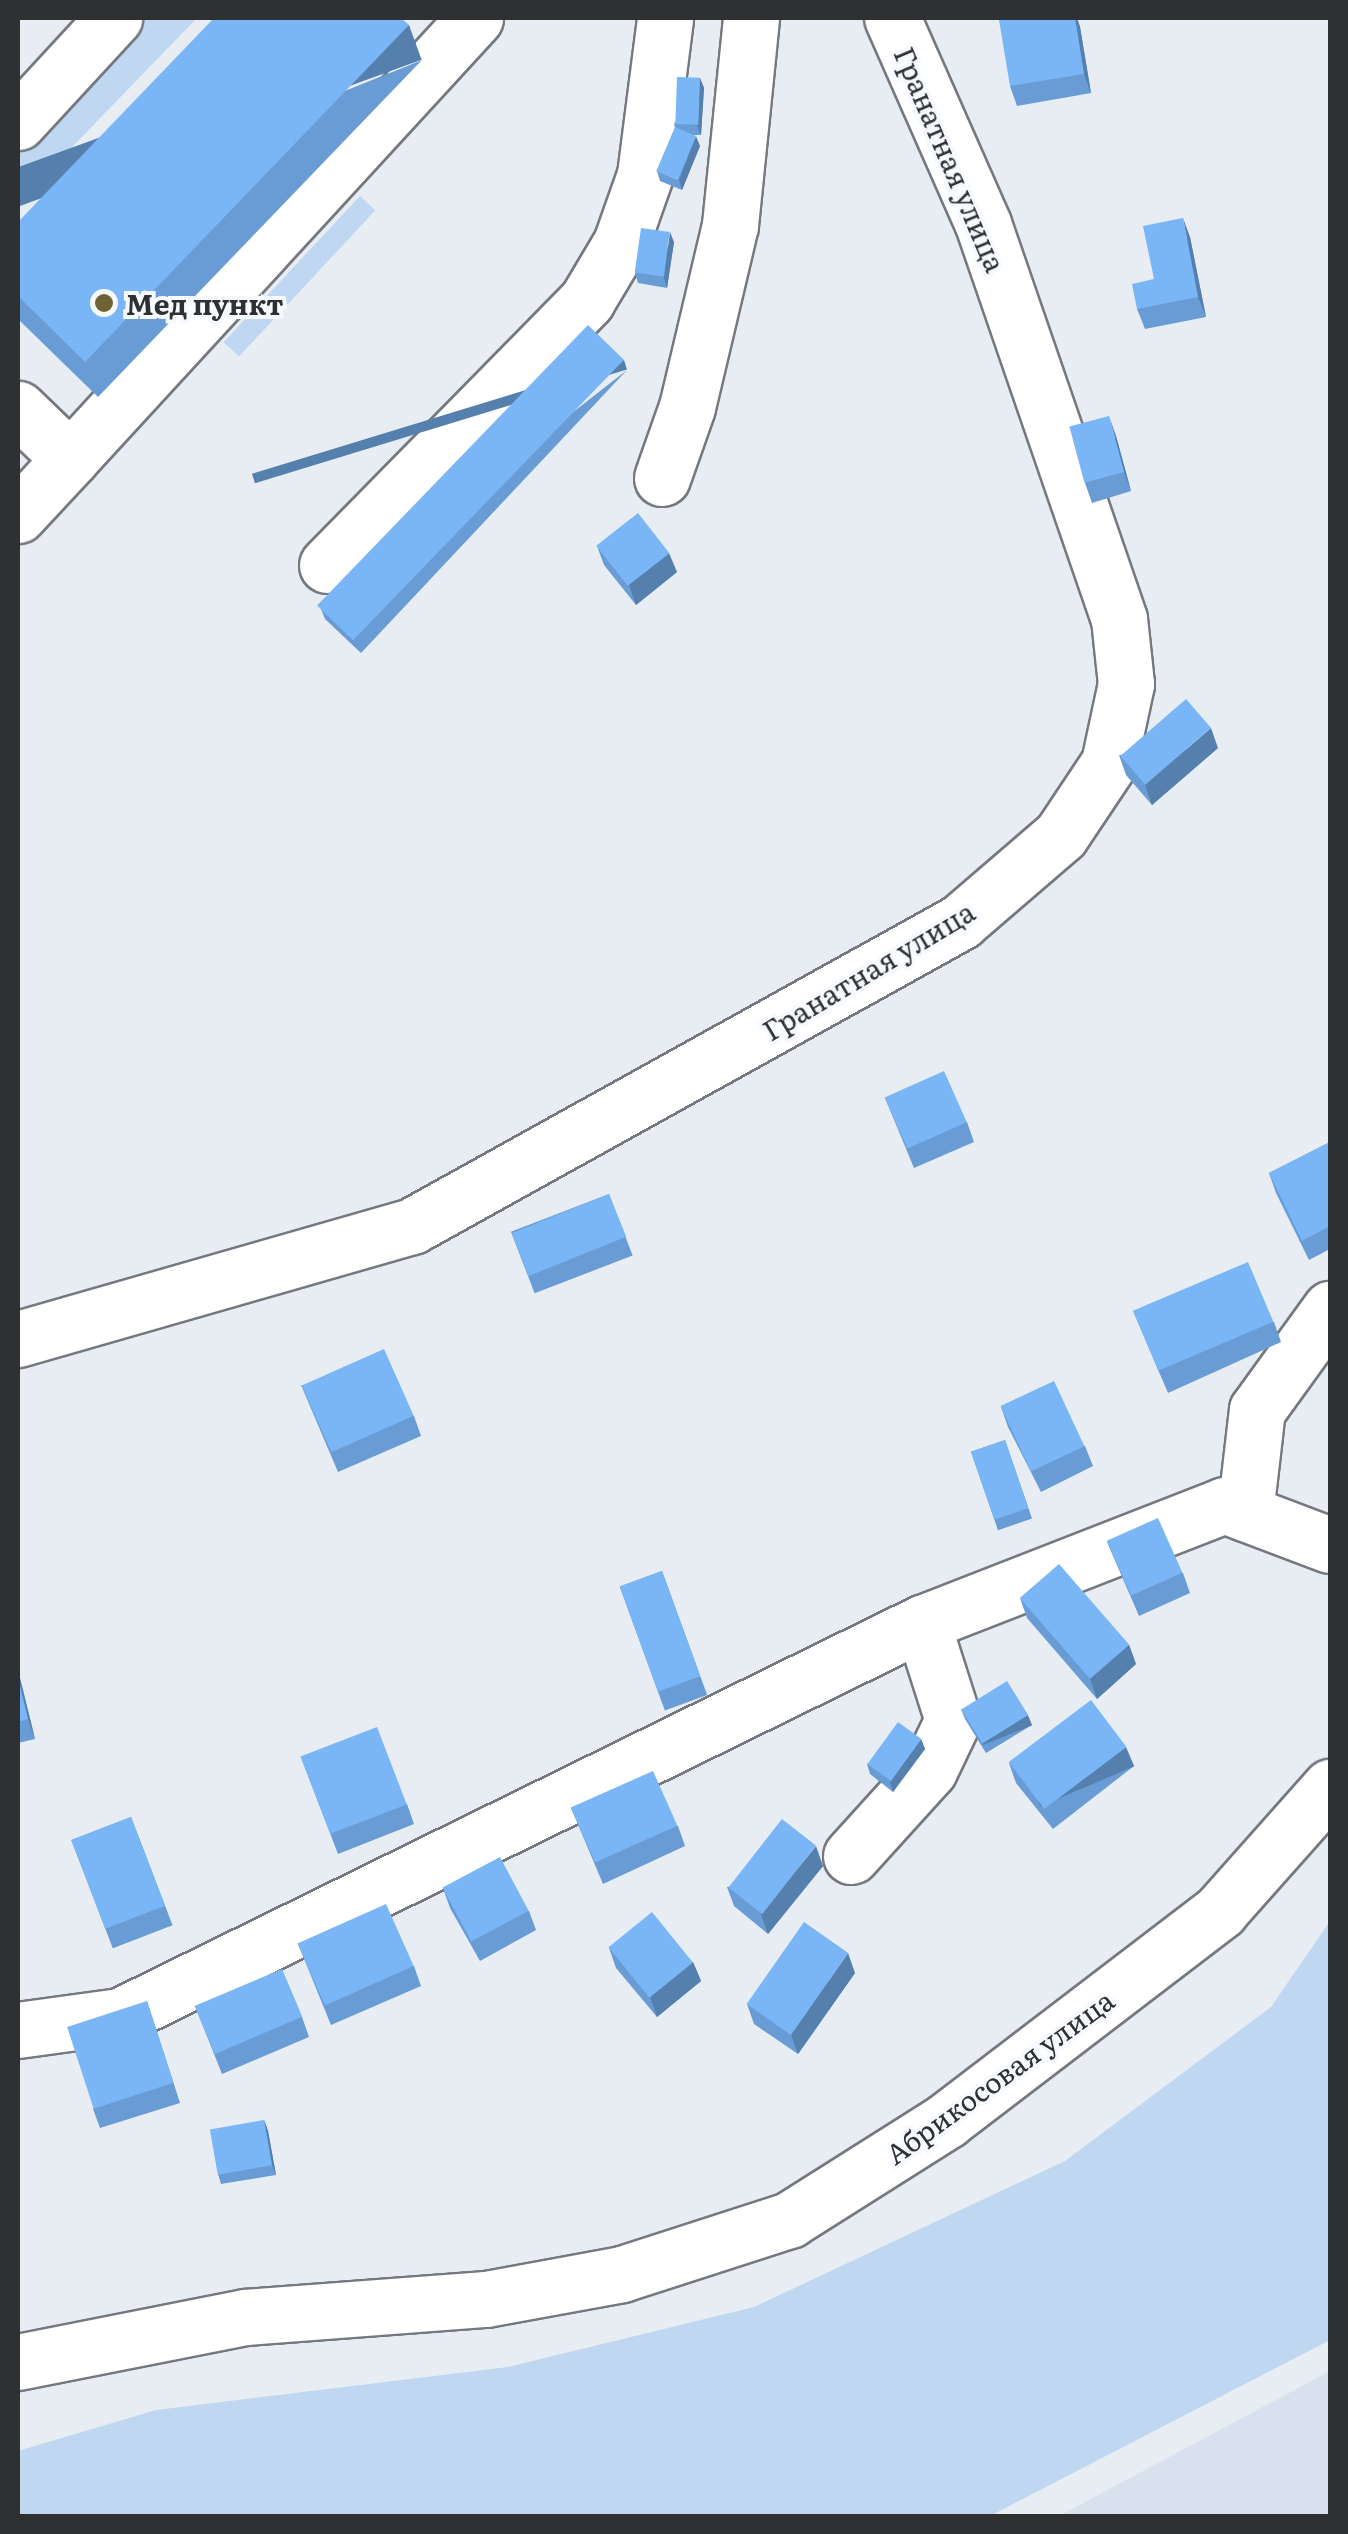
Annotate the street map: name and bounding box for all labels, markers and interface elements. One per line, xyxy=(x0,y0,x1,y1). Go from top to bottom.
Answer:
street label: Гранатная улица xyxy=(888,42,1014,276)
place label: Мед пункт xyxy=(126,286,284,320)
marker: Мед пункт xyxy=(91,290,117,316)
street label: Гранатная улица xyxy=(756,894,980,1046)
street label: Абрикосовая улица xyxy=(878,1982,1120,2170)

